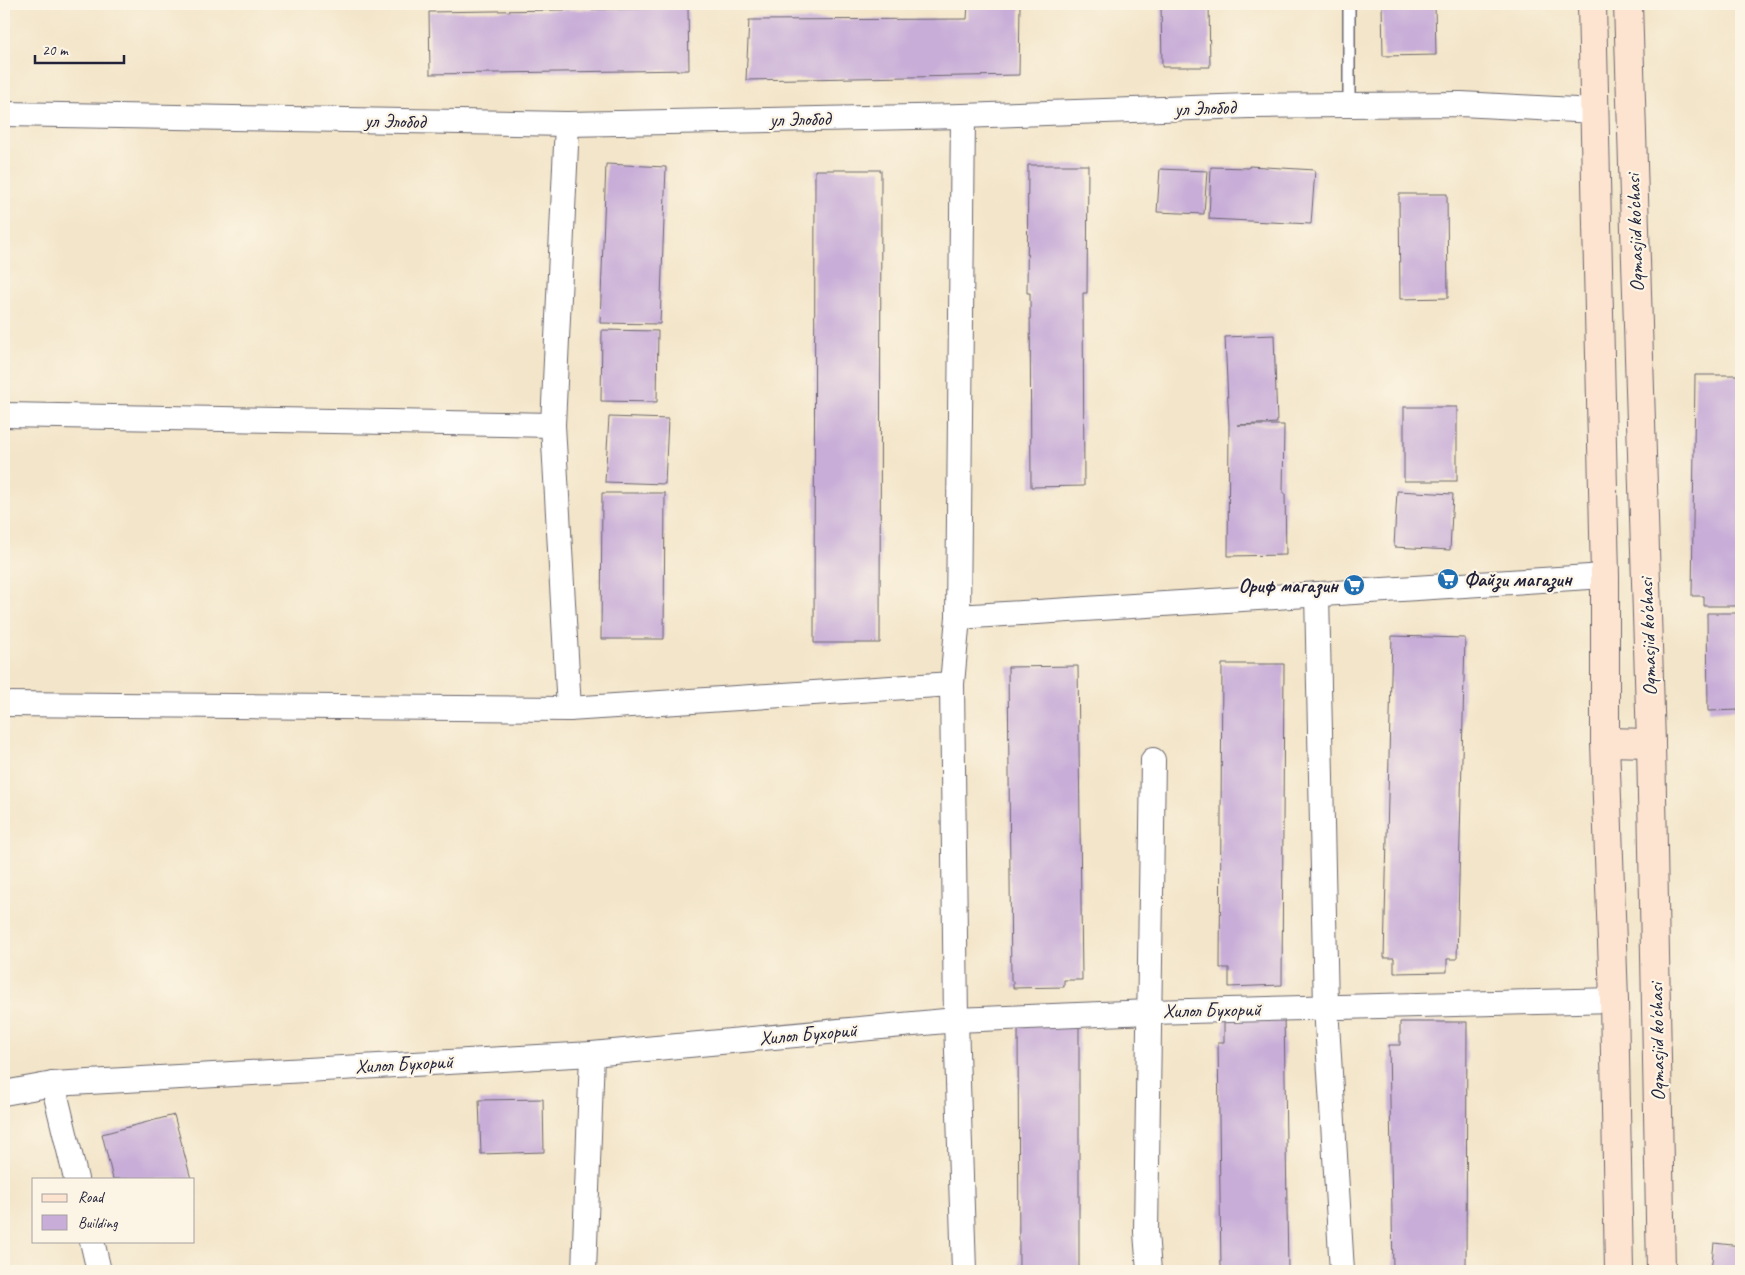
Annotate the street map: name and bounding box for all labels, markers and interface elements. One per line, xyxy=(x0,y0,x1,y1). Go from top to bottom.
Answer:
scale bar xyxy=(35,32,124,64)
text: 20 m xyxy=(42,41,69,60)
street label: ул Элобод xyxy=(1173,94,1238,122)
street label: ул Элобод xyxy=(768,106,833,132)
street label: ул Элобод xyxy=(363,108,428,134)
street label: Oqmasjid ko'chasi xyxy=(1620,171,1650,292)
supermarket icon: Файзи магазин xyxy=(1436,567,1460,591)
place label: Файзи магазин xyxy=(1464,567,1573,593)
place label: Ориф магазин xyxy=(1239,573,1340,599)
supermarket icon: Ориф магазин xyxy=(1342,573,1366,597)
street label: Oqmasjid ko'chasi xyxy=(1633,575,1663,696)
street label: Oqmasjid ko'chasi xyxy=(1643,980,1671,1101)
street label: Хилол Бухорий xyxy=(1163,997,1263,1023)
street label: Хилол Бухорий xyxy=(758,1017,860,1051)
street label: Хилол Бухорий xyxy=(354,1049,455,1079)
legend xyxy=(32,1178,195,1242)
text: Road xyxy=(78,1188,105,1207)
text: Building xyxy=(78,1214,118,1233)

